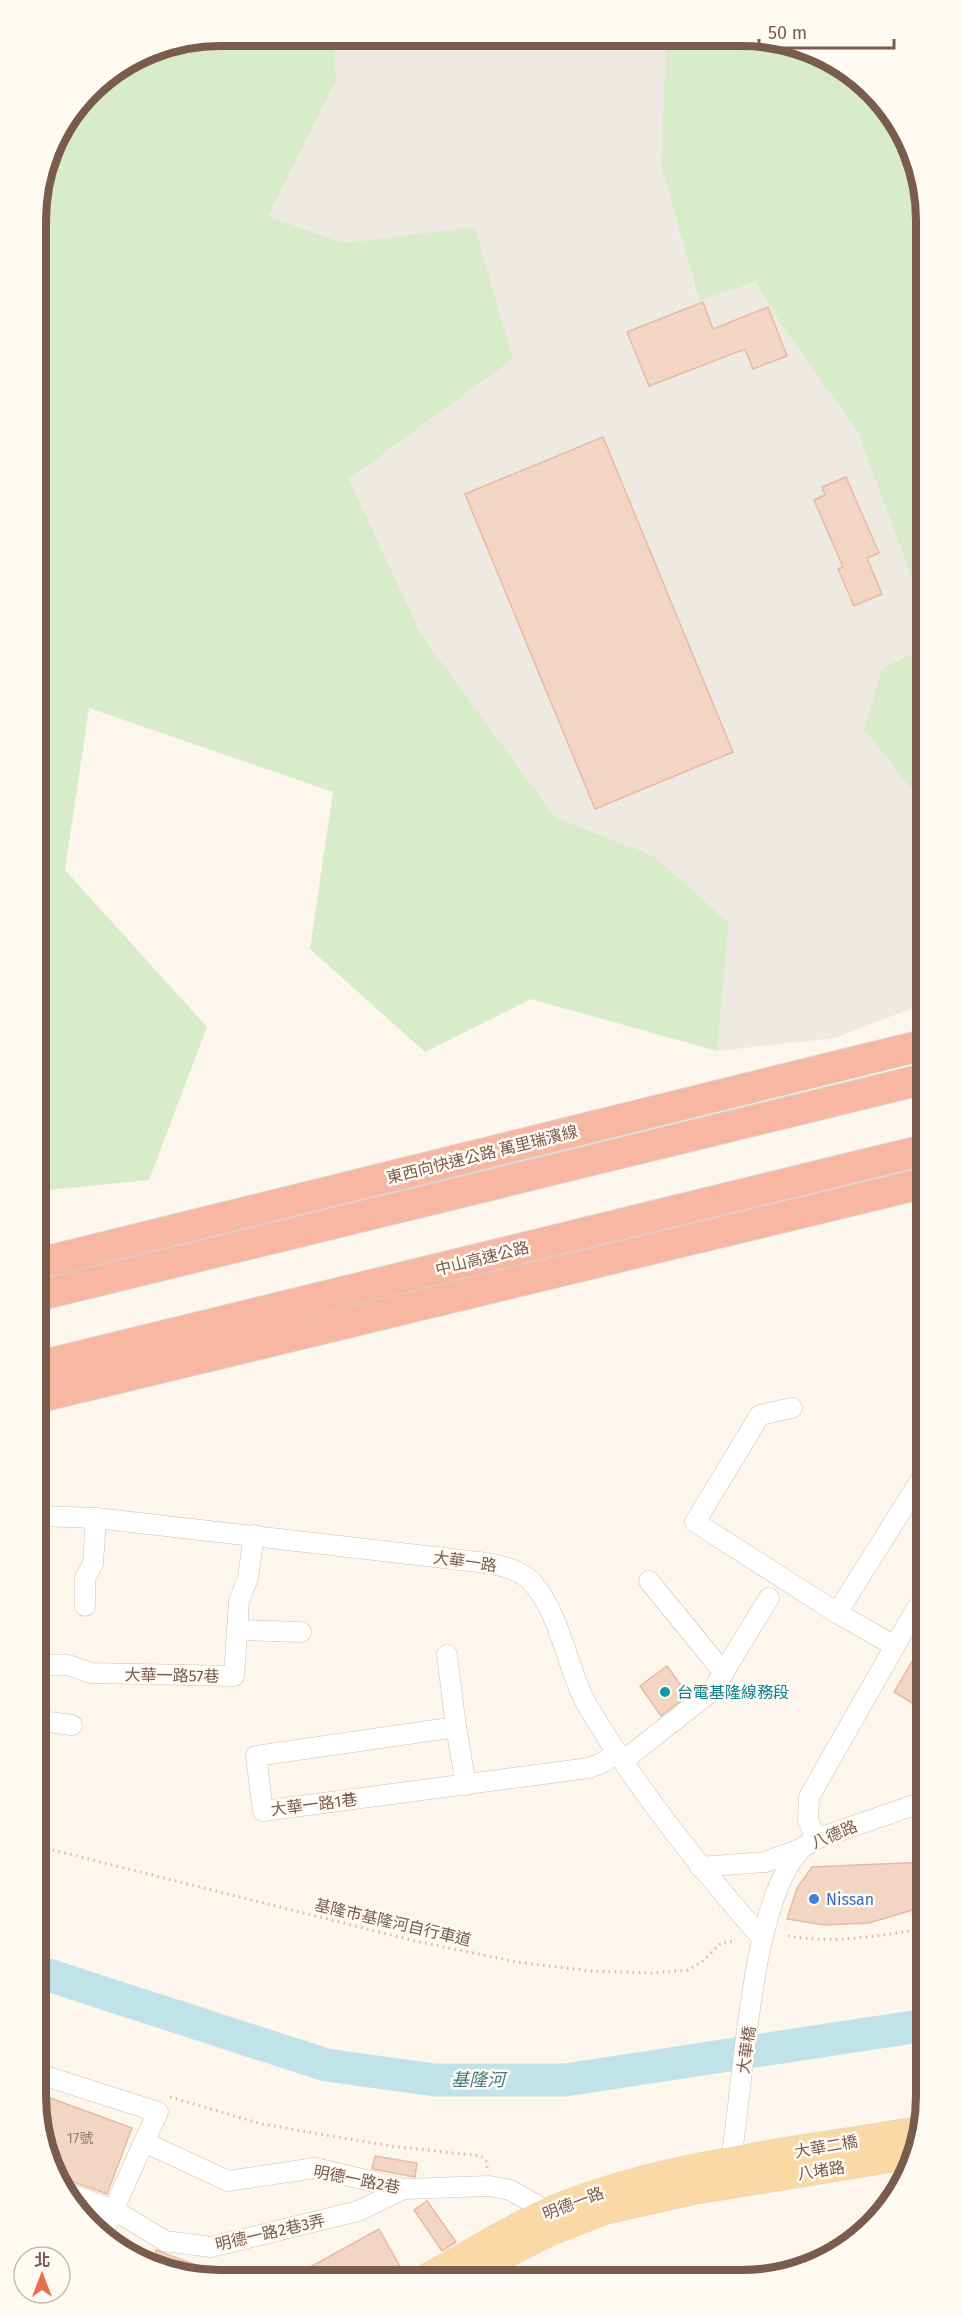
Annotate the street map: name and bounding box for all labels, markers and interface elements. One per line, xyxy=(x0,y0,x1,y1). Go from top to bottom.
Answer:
scale bar xyxy=(759,12,894,50)
text: 50 m xyxy=(768,22,807,44)
street label: 東西向快速公路 萬里瑞濱線 xyxy=(385,1122,580,1187)
street label: 中山高速公路 xyxy=(433,1238,531,1279)
street label: 大華一路 xyxy=(432,1548,498,1575)
street label: 大華一路57巷 xyxy=(124,1665,220,1686)
place label: 台電基隆線務段 xyxy=(677,1683,789,1702)
marker: 台電基隆線務段 xyxy=(658,1685,672,1699)
street label: 大華一路1巷 xyxy=(270,1790,358,1819)
street label: 八德路 xyxy=(808,1816,860,1853)
place label: Nissan xyxy=(826,1890,874,1909)
marker: Nissan xyxy=(807,1892,821,1906)
street label: 基隆市基隆河自行車道 xyxy=(313,1895,473,1950)
street label: 大華橋 xyxy=(734,2025,759,2075)
water label: 基隆河 xyxy=(451,2069,508,2091)
house number: 17號 xyxy=(67,2130,93,2147)
street label: 大華二橋 xyxy=(793,2132,859,2161)
street label: 八堵路 xyxy=(796,2157,846,2184)
street label: 明德一路2巷 xyxy=(312,2162,402,2197)
street label: 明德一路 xyxy=(540,2183,606,2224)
street label: 明德一路2巷3弄 xyxy=(213,2211,327,2254)
north arrow xyxy=(12,2245,72,2305)
text: 北 xyxy=(34,2251,50,2270)

